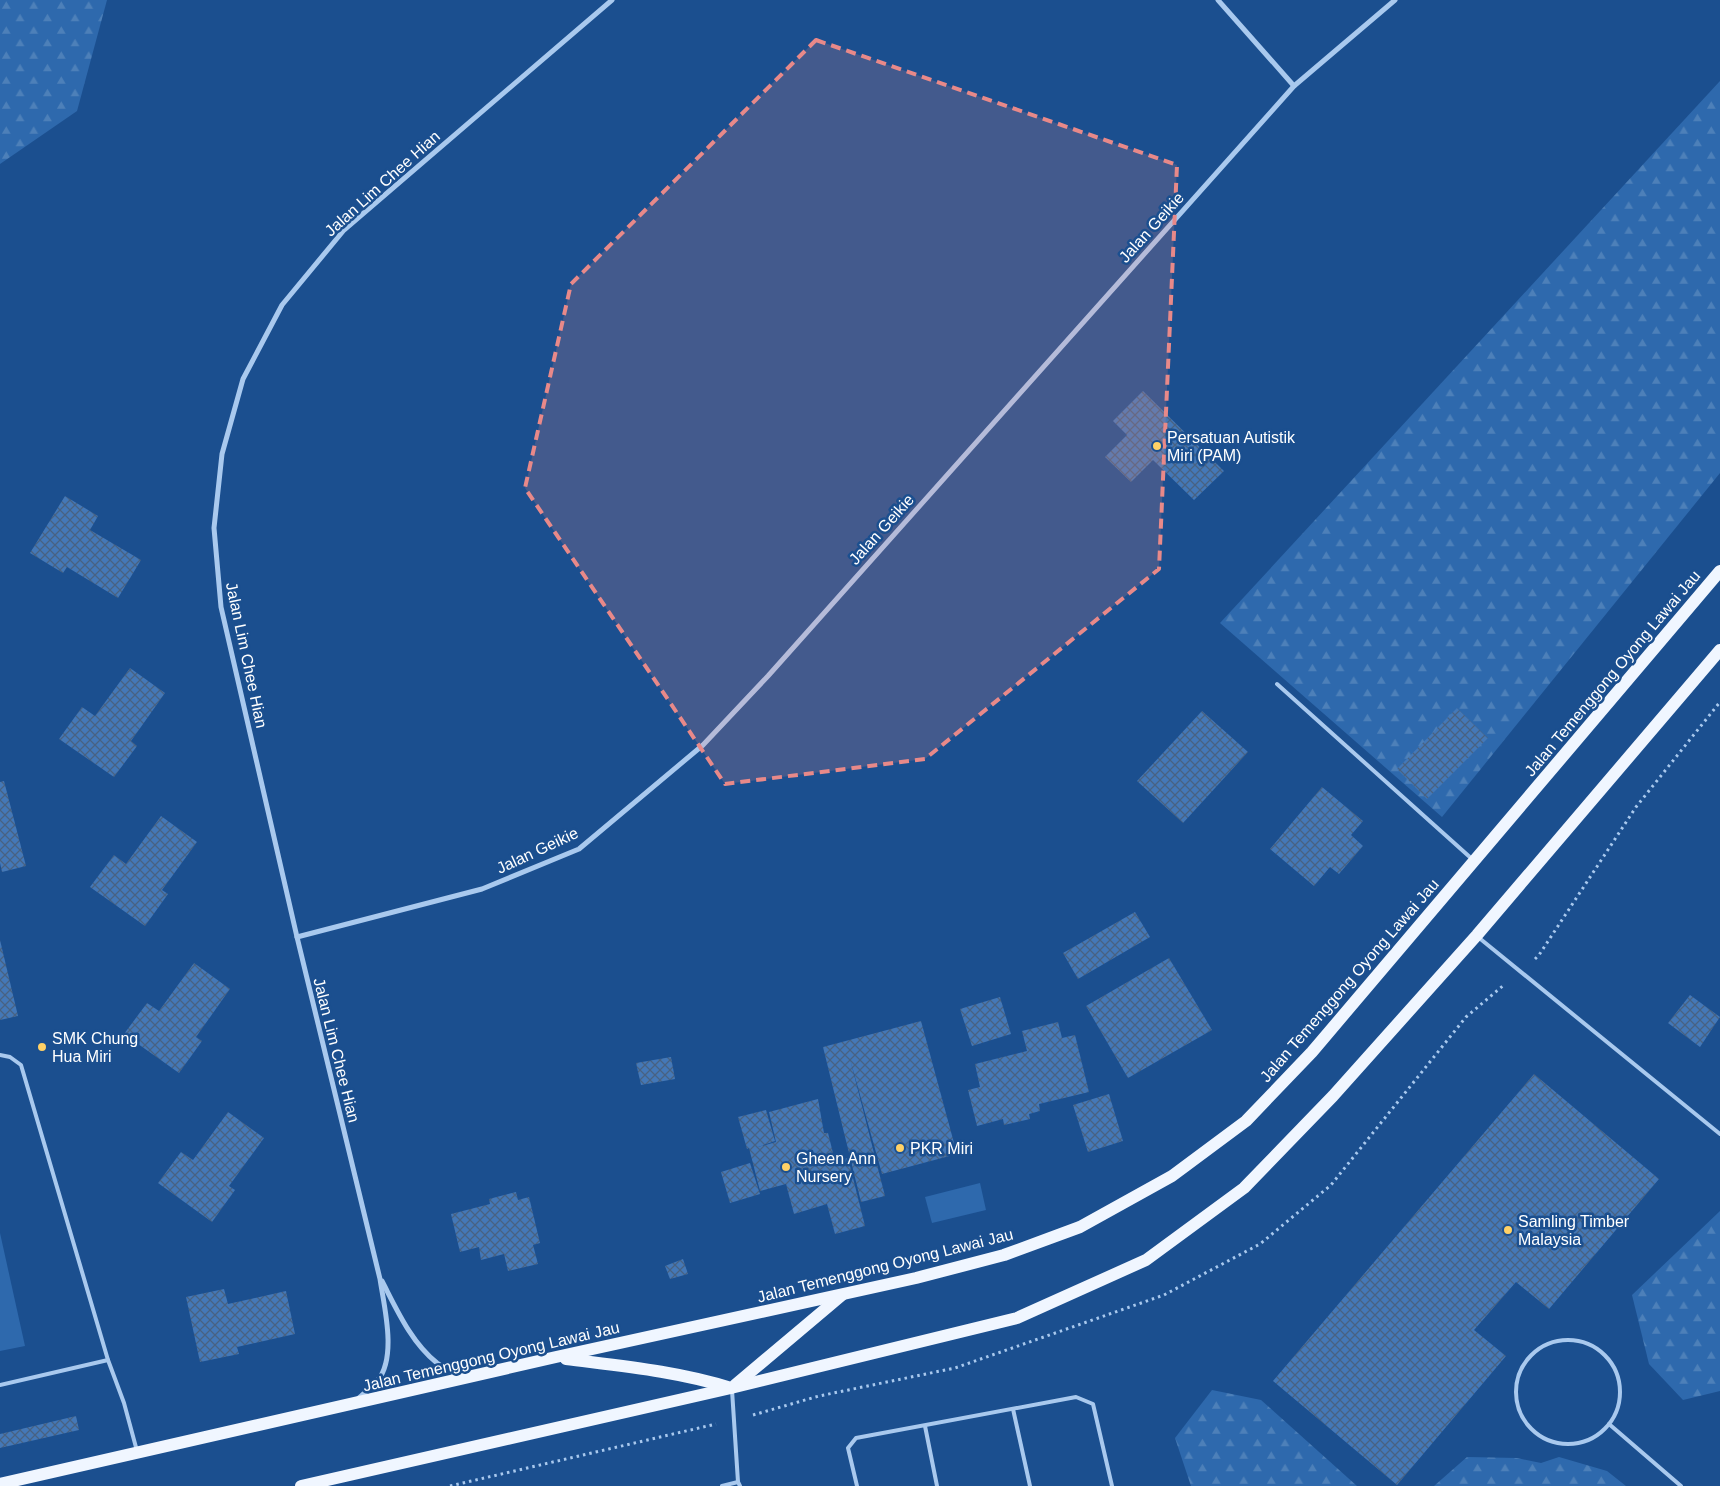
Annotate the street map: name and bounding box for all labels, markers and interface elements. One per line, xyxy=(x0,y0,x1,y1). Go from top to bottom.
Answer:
street label: Jalan Lim Chee Hian xyxy=(321,127,443,239)
street label: Jalan Geikie xyxy=(1116,189,1187,266)
place label: Persatuan Autistik Miri (PAM) xyxy=(1167,429,1296,464)
marker: Persatuan Autistik Miri (PAM) xyxy=(1151,440,1163,452)
street label: Jalan Geikie xyxy=(846,491,917,568)
street label: Jalan Temenggong Oyong Lawai Jau xyxy=(1521,567,1703,780)
street label: Jalan Lim Chee Hian xyxy=(223,581,270,730)
street label: Jalan Geikie xyxy=(494,824,581,877)
street label: Jalan Temenggong Oyong Lawai Jau xyxy=(1257,876,1442,1085)
street label: Jalan Lim Chee Hian xyxy=(310,976,363,1124)
place label: SMK Chung Hua Miri xyxy=(52,1030,138,1065)
marker: SMK Chung Hua Miri xyxy=(36,1041,48,1053)
place label: PKR Miri xyxy=(910,1140,973,1157)
marker: PKR Miri xyxy=(894,1142,906,1154)
place label: Gheen Ann Nursery xyxy=(796,1150,876,1185)
marker: Gheen Ann Nursery xyxy=(780,1161,792,1173)
place label: Samling Timber Malaysia xyxy=(1518,1213,1630,1248)
marker: Samling Timber Malaysia xyxy=(1502,1224,1514,1236)
street label: Jalan Temenggong Oyong Lawai Jau xyxy=(755,1225,1015,1306)
street label: Jalan Temenggong Oyong Lawai Jau xyxy=(361,1319,621,1394)

